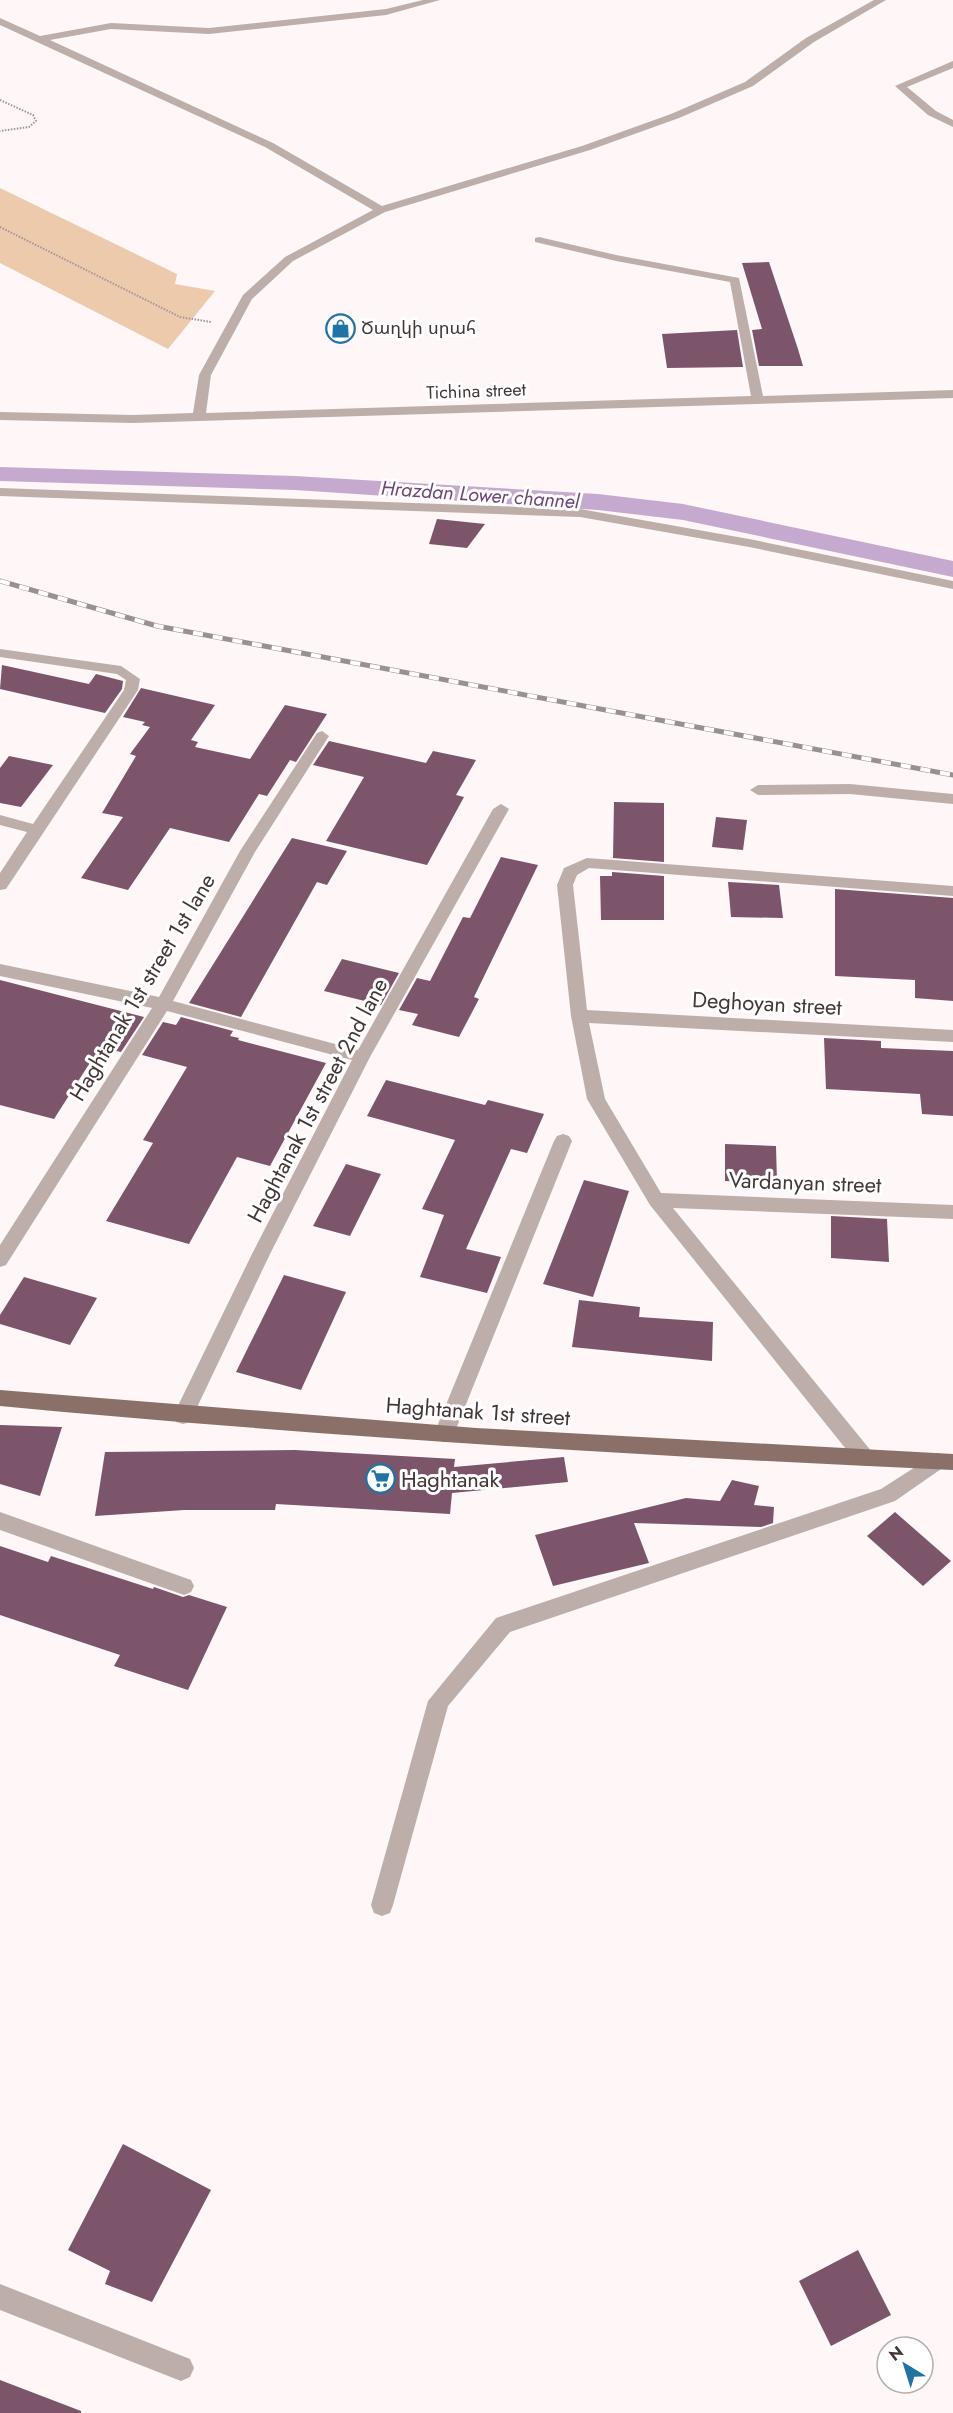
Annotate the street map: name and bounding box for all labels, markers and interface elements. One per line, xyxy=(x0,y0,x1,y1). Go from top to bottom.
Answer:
shop icon: Ծաղկի սրահ xyxy=(324,312,356,344)
place label: Ծաղկի սրահ xyxy=(361,315,476,341)
street label: Tichina street xyxy=(426,376,527,406)
water label: Hrazdan Lower channel xyxy=(380,474,582,517)
street label: Haghtanak 1st street 1st lane xyxy=(61,867,223,1107)
street label: Haghtanak 1st street 2nd lane xyxy=(239,972,395,1228)
street label: Deghoyan street xyxy=(691,983,843,1023)
street label: Vardanyan street xyxy=(728,1163,883,1201)
street label: Haghtanak 1st street xyxy=(385,1389,572,1433)
supermarket icon: Haghtanak xyxy=(364,1463,396,1495)
place label: Haghtanak xyxy=(401,1463,499,1495)
north arrow xyxy=(875,2335,935,2395)
text: N xyxy=(884,2341,908,2367)

